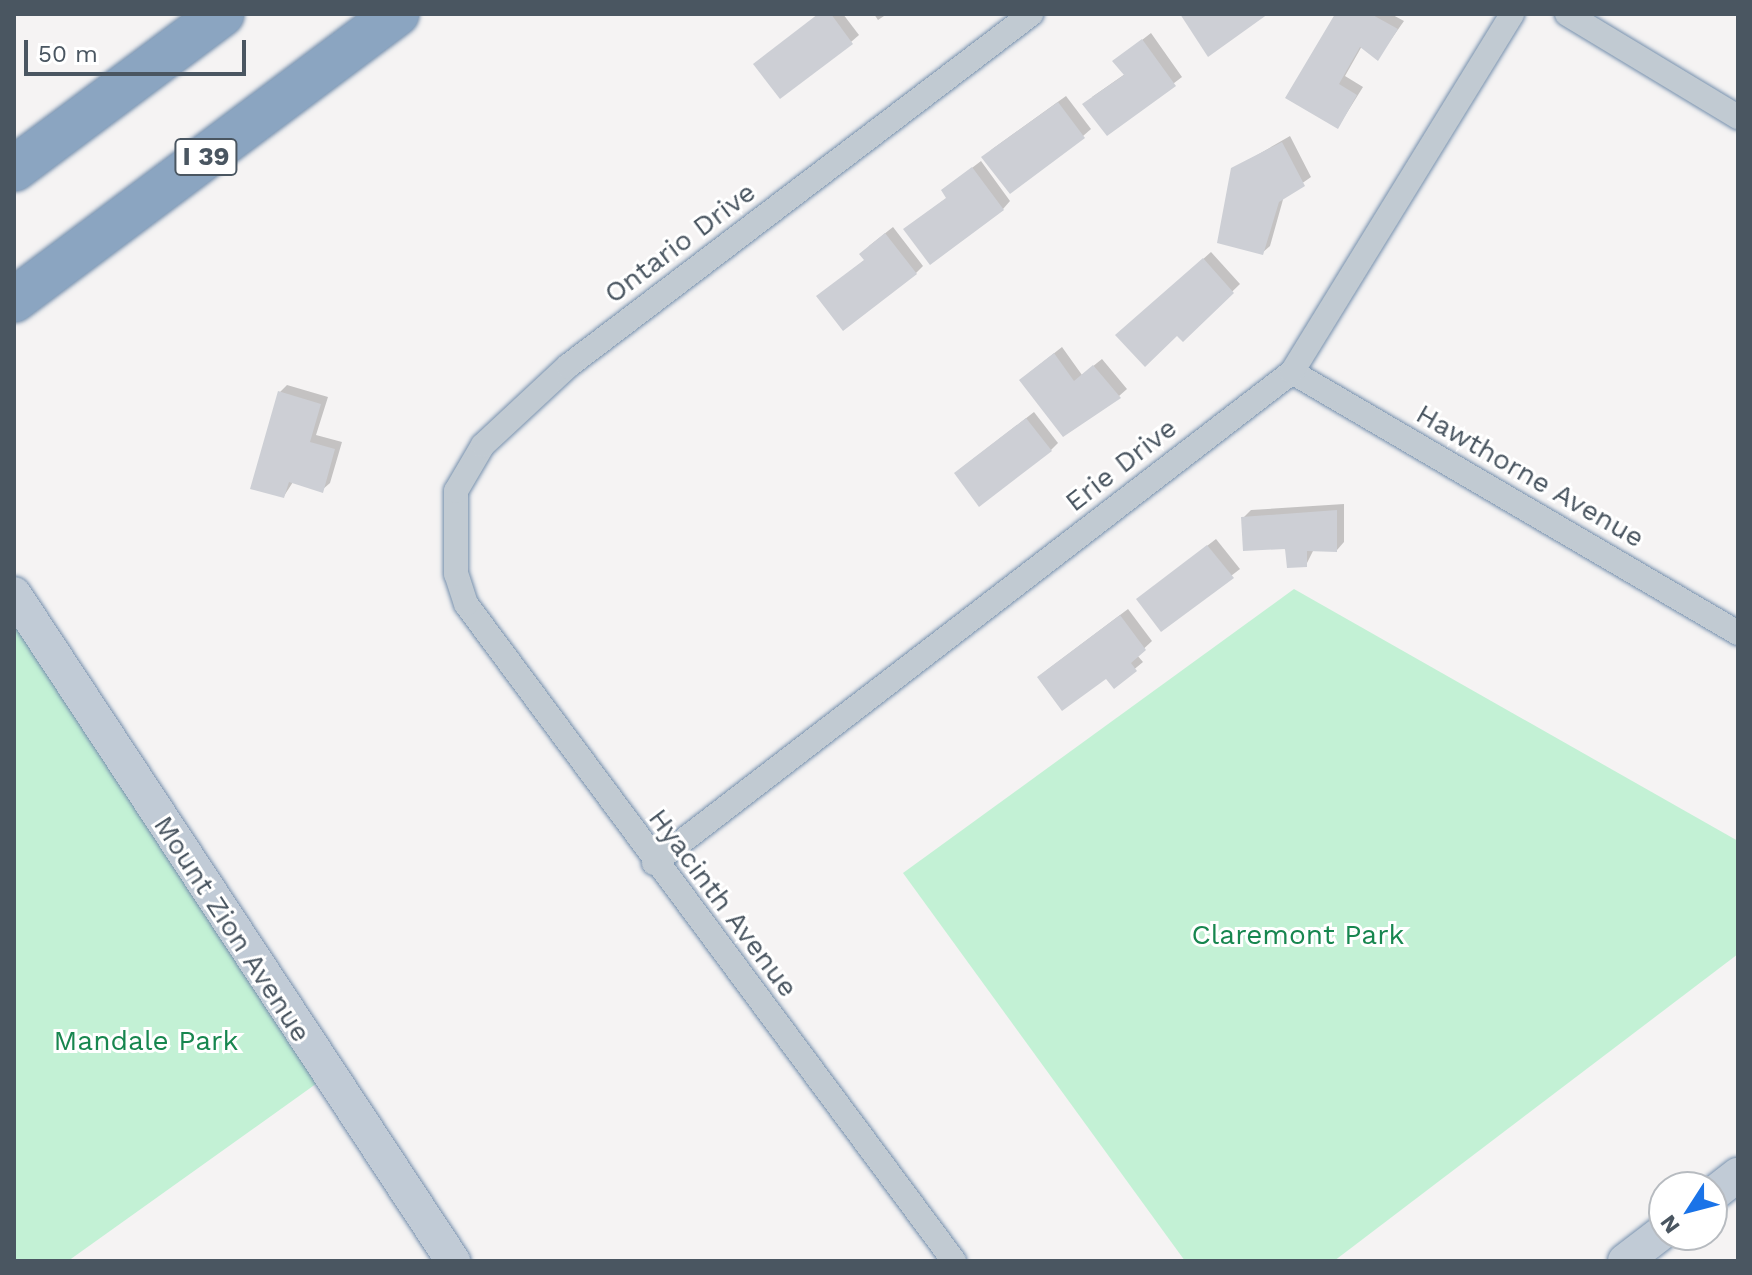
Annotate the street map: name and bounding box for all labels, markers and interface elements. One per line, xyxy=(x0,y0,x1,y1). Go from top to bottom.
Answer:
scale bar xyxy=(28,24,250,74)
text: 50 m xyxy=(38,40,98,68)
road number: I 39 xyxy=(174,135,238,179)
street label: Ontario Drive xyxy=(598,175,762,311)
street label: Hawthorne Avenue xyxy=(1410,397,1650,555)
street label: Erie Drive xyxy=(1059,411,1183,519)
street label: Hyacinth Avenue xyxy=(641,802,805,1004)
street label: Mount Zion Avenue xyxy=(146,809,318,1049)
park label: Claremont Park xyxy=(1192,918,1404,952)
park label: Mandale Park xyxy=(54,1024,238,1058)
north arrow xyxy=(1648,1171,1728,1251)
text: N xyxy=(1655,1210,1685,1238)

